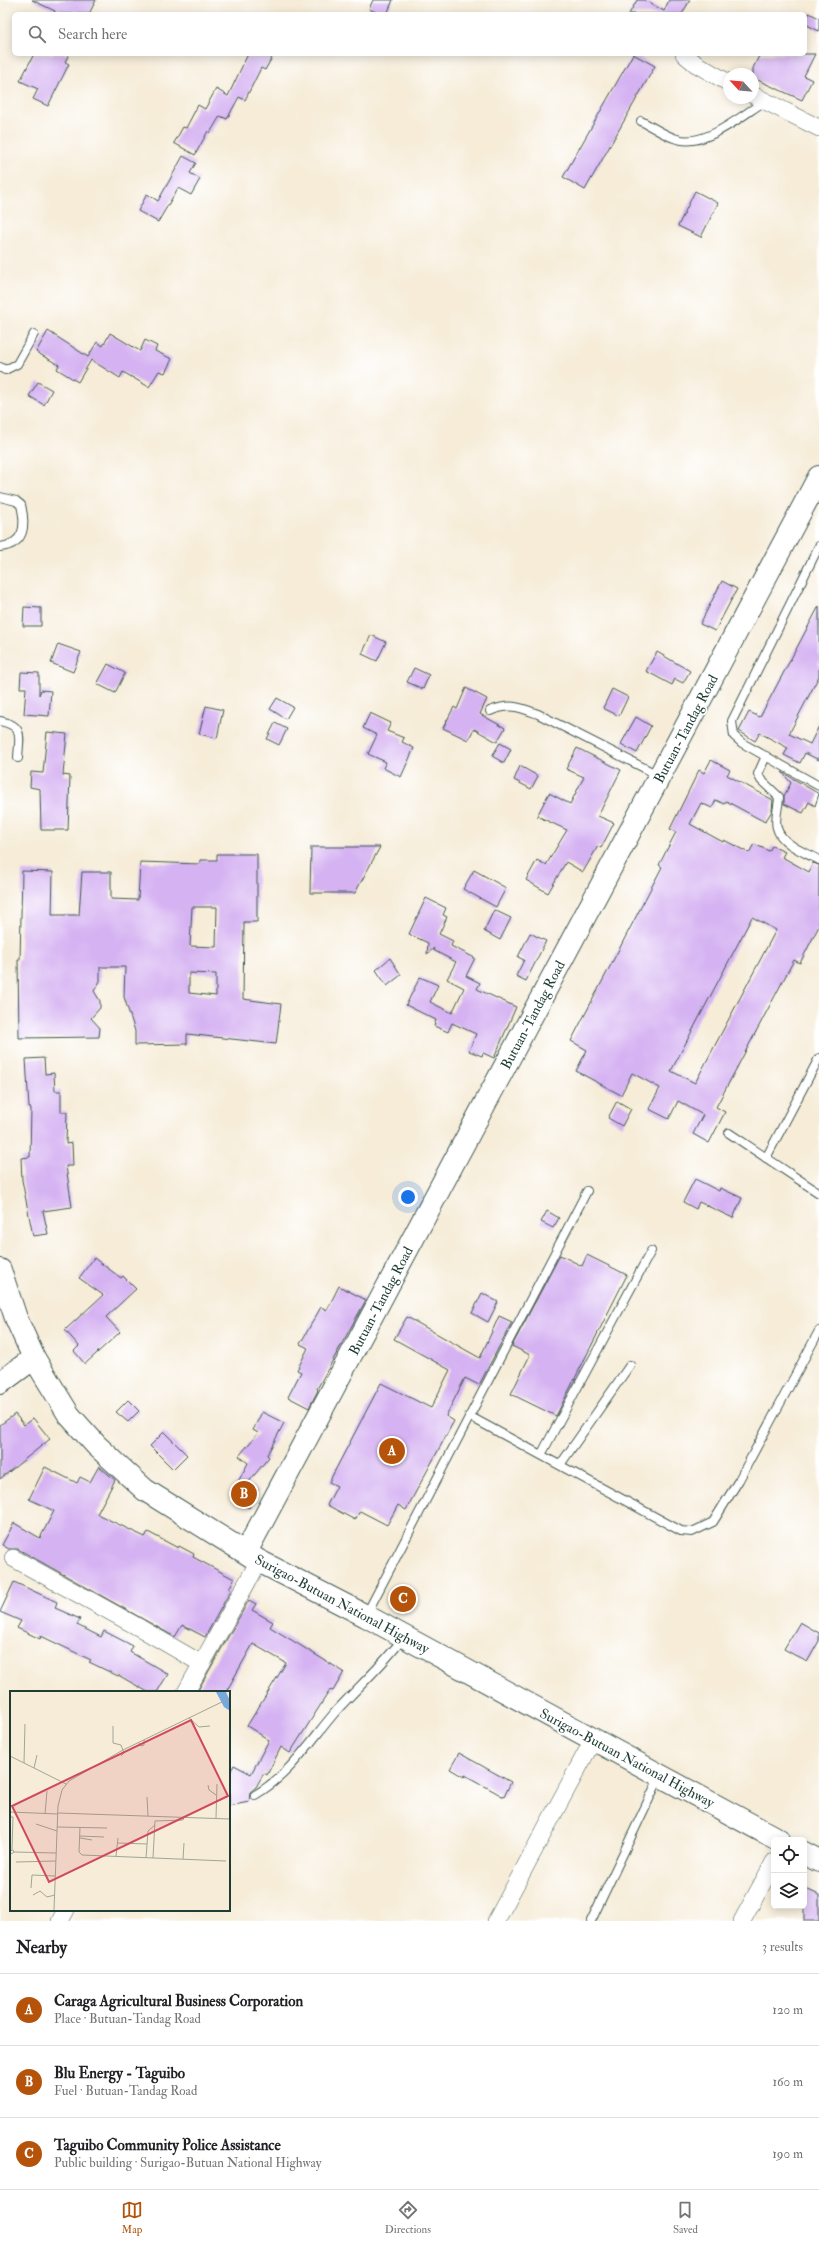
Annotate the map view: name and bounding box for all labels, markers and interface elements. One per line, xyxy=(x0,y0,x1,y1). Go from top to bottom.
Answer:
search box xyxy=(12,12,807,56)
icon: search xyxy=(26,23,48,45)
text: Search here xyxy=(58,25,127,44)
north arrow xyxy=(723,68,759,104)
street label: Butuan-Tandag Road xyxy=(650,672,722,786)
street label: Butuan-Tandag Road xyxy=(497,958,569,1072)
your location xyxy=(398,1187,418,1207)
street label: Butuan-Tandag Road xyxy=(345,1244,417,1358)
pin: A xyxy=(379,1436,405,1466)
pin: B xyxy=(231,1479,257,1509)
street label: Surigao-Butuan National Highway xyxy=(251,1551,433,1659)
pin: C xyxy=(390,1584,416,1614)
inset map xyxy=(10,1691,230,1911)
street label: Surigao-Butuan National Highway xyxy=(536,1705,718,1813)
map controls xyxy=(771,1837,807,1909)
button: locate xyxy=(771,1837,807,1873)
button: layers xyxy=(771,1873,807,1909)
text: Nearby xyxy=(16,1937,67,1958)
text: 3 results xyxy=(762,1939,803,1955)
text: Caraga Agricultural Business Corporation xyxy=(54,1992,303,2011)
text: A xyxy=(25,2002,33,2018)
text: 120 m xyxy=(772,2002,803,2018)
text: Place · Butuan-Tandag Road xyxy=(54,2011,201,2027)
text: Blu Energy - Taguibo xyxy=(54,2064,185,2083)
text: B xyxy=(25,2074,33,2090)
text: 160 m xyxy=(772,2074,803,2090)
text: Fuel · Butuan-Tandag Road xyxy=(54,2083,197,2099)
text: Taguibo Community Police Assistance xyxy=(54,2136,281,2155)
text: C xyxy=(24,2146,34,2162)
text: 190 m xyxy=(772,2146,803,2162)
text: Public building · Surigao-Butuan National Highway xyxy=(54,2155,321,2171)
tab: Map xyxy=(121,2199,143,2236)
tab: Directions xyxy=(385,2199,431,2236)
tab: Saved xyxy=(673,2199,698,2236)

